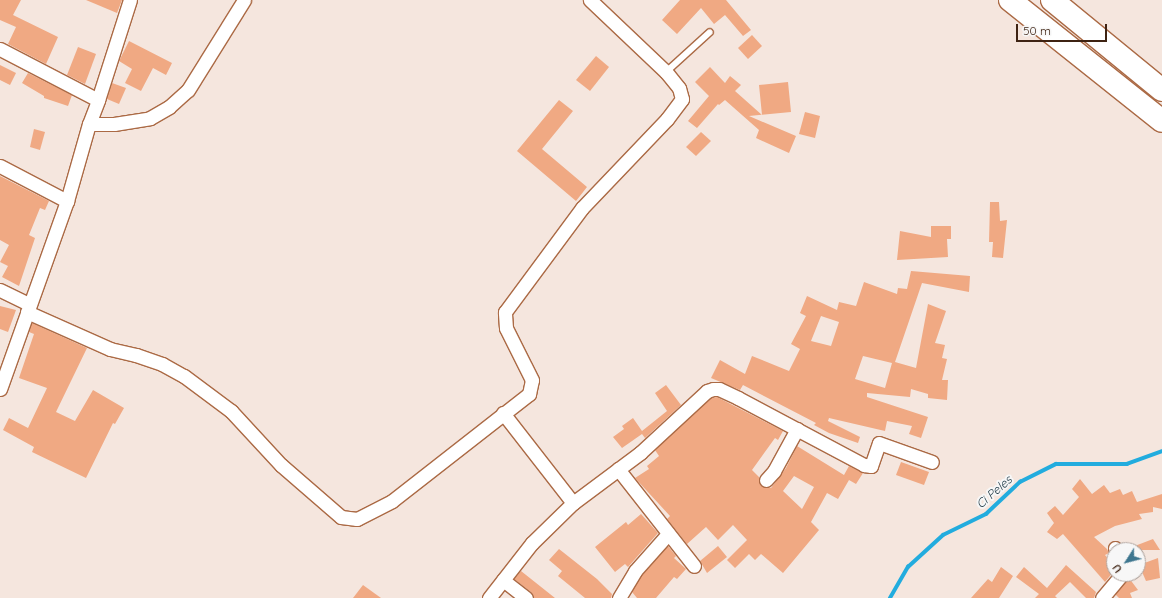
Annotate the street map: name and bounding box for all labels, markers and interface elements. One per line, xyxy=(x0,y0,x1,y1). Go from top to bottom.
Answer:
scale bar xyxy=(1018,16,1109,42)
text: 50 m xyxy=(1023,23,1051,38)
water label: Ci Peles xyxy=(973,473,1015,511)
north arrow xyxy=(1106,542,1146,582)
text: U xyxy=(1109,561,1125,576)

